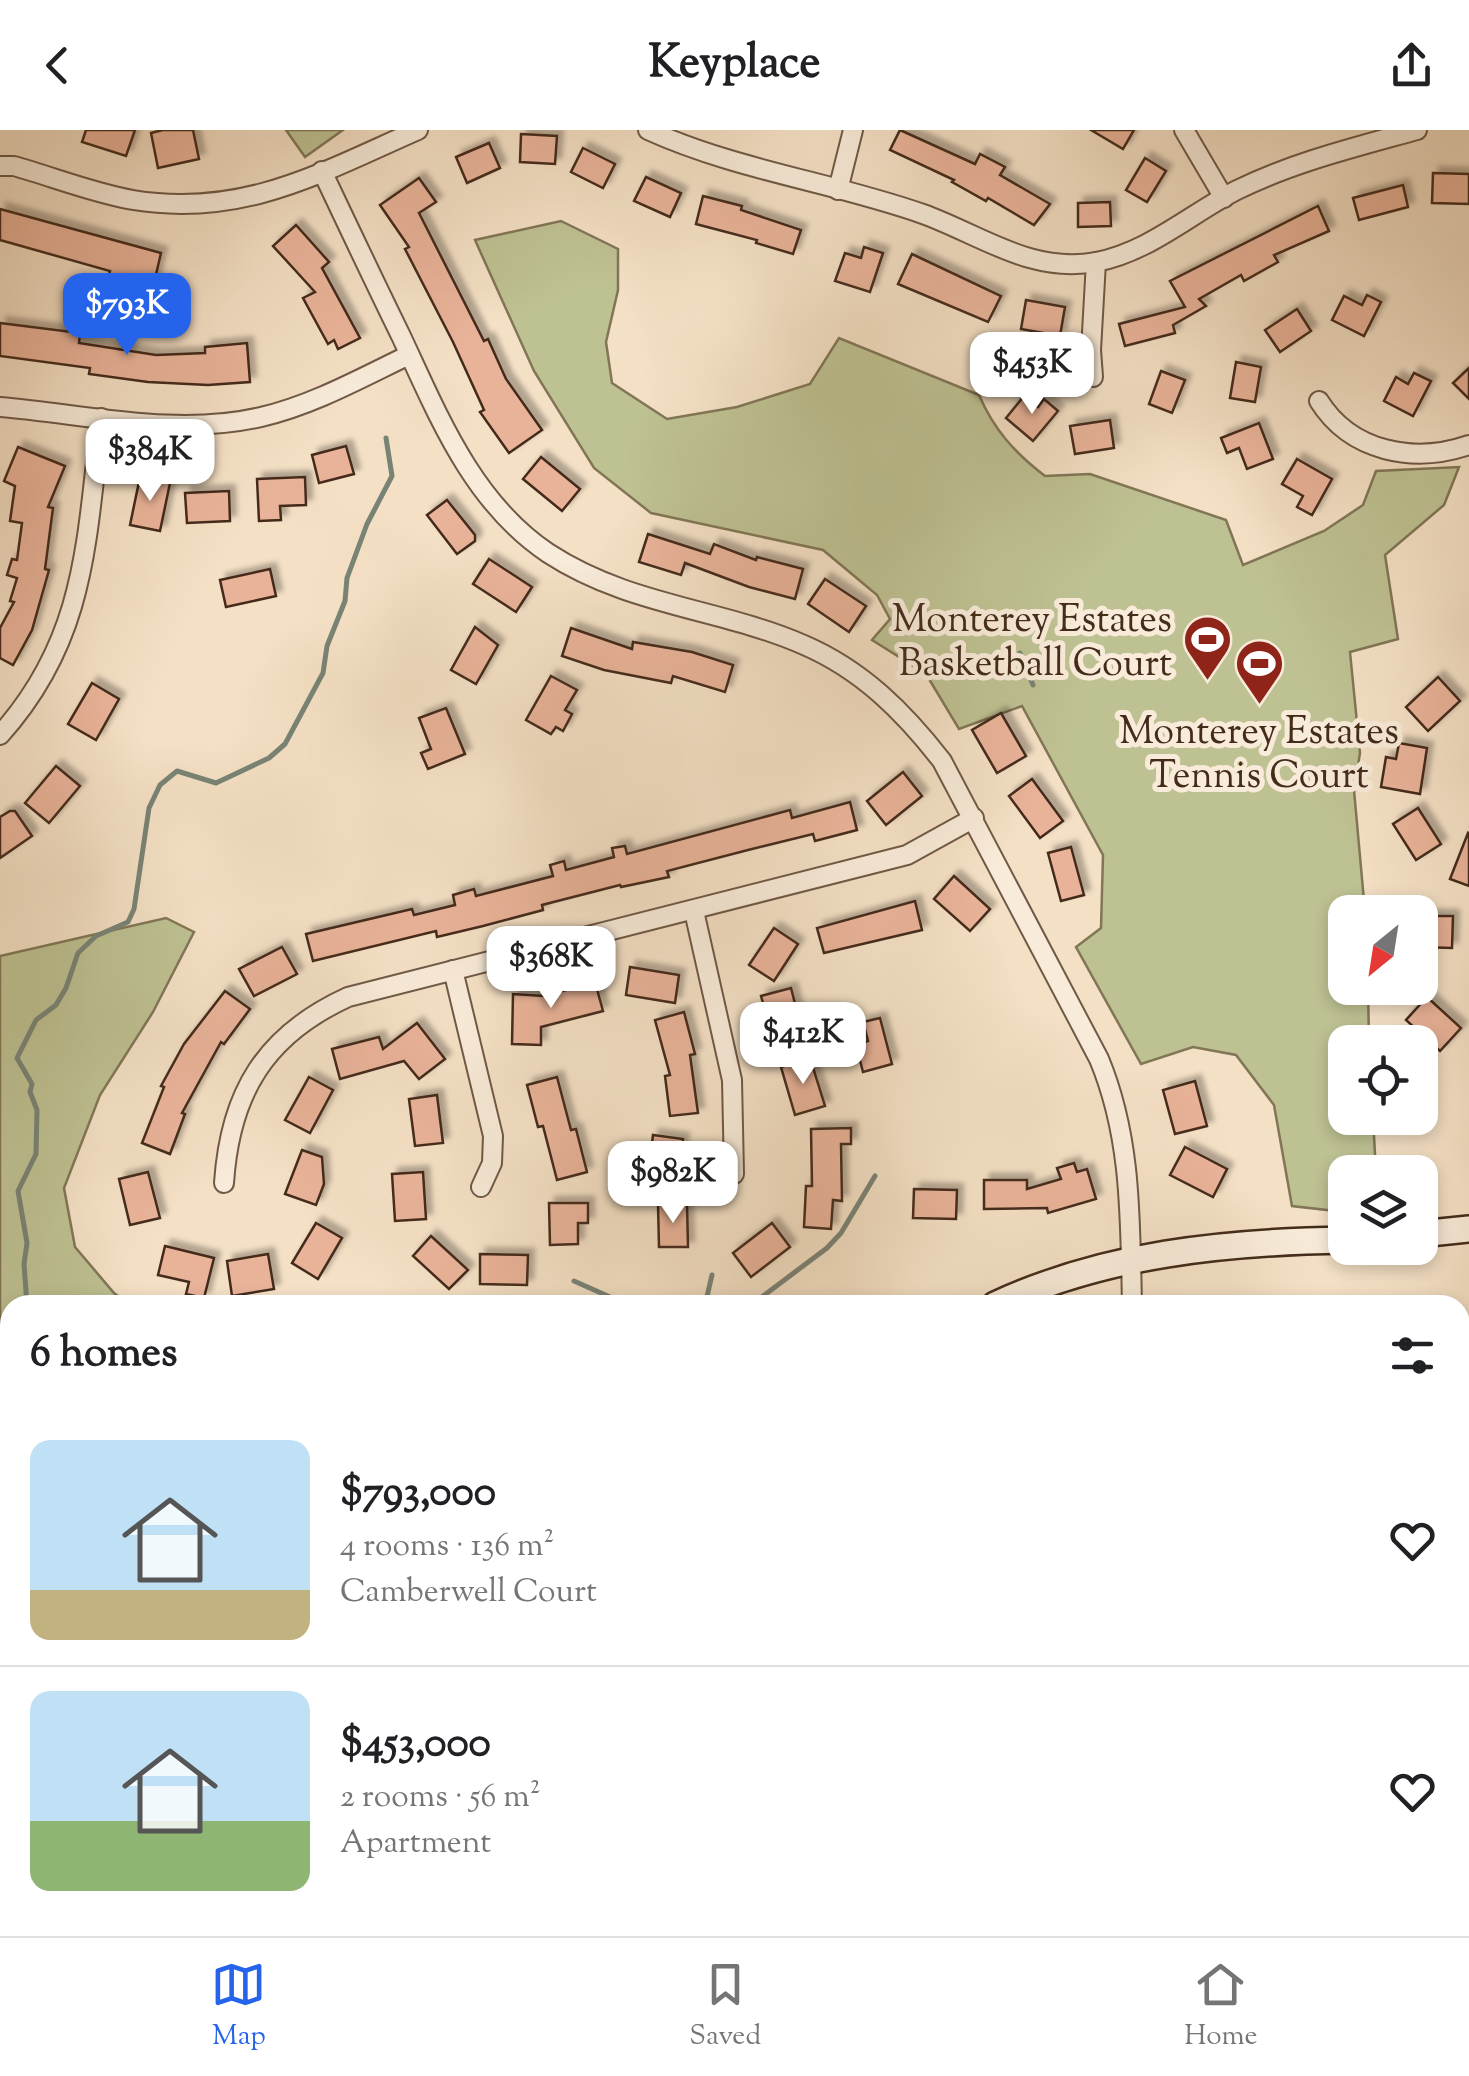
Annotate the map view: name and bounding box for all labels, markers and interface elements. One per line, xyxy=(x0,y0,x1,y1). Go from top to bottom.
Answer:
text: Keyplace xyxy=(648,33,821,98)
icon: back xyxy=(30,38,85,93)
icon: share xyxy=(1384,38,1439,93)
pin: $793K xyxy=(57,273,197,358)
text: $793K xyxy=(85,282,169,328)
pin: $453K xyxy=(962,332,1102,417)
text: $453K xyxy=(992,341,1072,387)
pin: $384K xyxy=(80,419,220,504)
text: $384K xyxy=(108,428,192,474)
place label: Monterey Estates Basketball Court xyxy=(892,595,1172,693)
sports icon: Monterey Estates Basketball Court xyxy=(1181,614,1233,682)
sports icon: Monterey Estates Tennis Court xyxy=(1233,638,1285,706)
place label: Monterey Estates Tennis Court xyxy=(1119,707,1399,805)
north arrow xyxy=(1328,895,1438,1005)
map controls xyxy=(1328,895,1438,1265)
pin: $368K xyxy=(481,926,621,1011)
text: $368K xyxy=(509,935,593,981)
pin: $412K xyxy=(733,1002,873,1087)
text: $412K xyxy=(762,1011,844,1057)
button: locate xyxy=(1328,1025,1438,1135)
pin: $982K xyxy=(603,1141,743,1226)
text: $982K xyxy=(630,1150,716,1196)
button: layers xyxy=(1328,1155,1438,1265)
text: 6 homes xyxy=(30,1325,177,1385)
icon: filters xyxy=(1385,1328,1440,1383)
text: $793,000 xyxy=(340,1464,496,1524)
icon: home xyxy=(110,1480,230,1600)
icon: heart xyxy=(1385,1513,1440,1568)
text: 4 rooms · 136 m² xyxy=(340,1524,554,1570)
text: Camberwell Court xyxy=(340,1570,597,1616)
text: $453,000 xyxy=(340,1715,491,1775)
icon: home xyxy=(110,1731,230,1851)
icon: heart xyxy=(1385,1764,1440,1819)
text: 2 rooms · 56 m² xyxy=(340,1775,540,1821)
text: Apartment xyxy=(340,1821,491,1867)
tab: Map xyxy=(211,1957,266,2057)
tab: Saved xyxy=(689,1957,761,2057)
tab: Home xyxy=(1184,1957,1258,2057)

